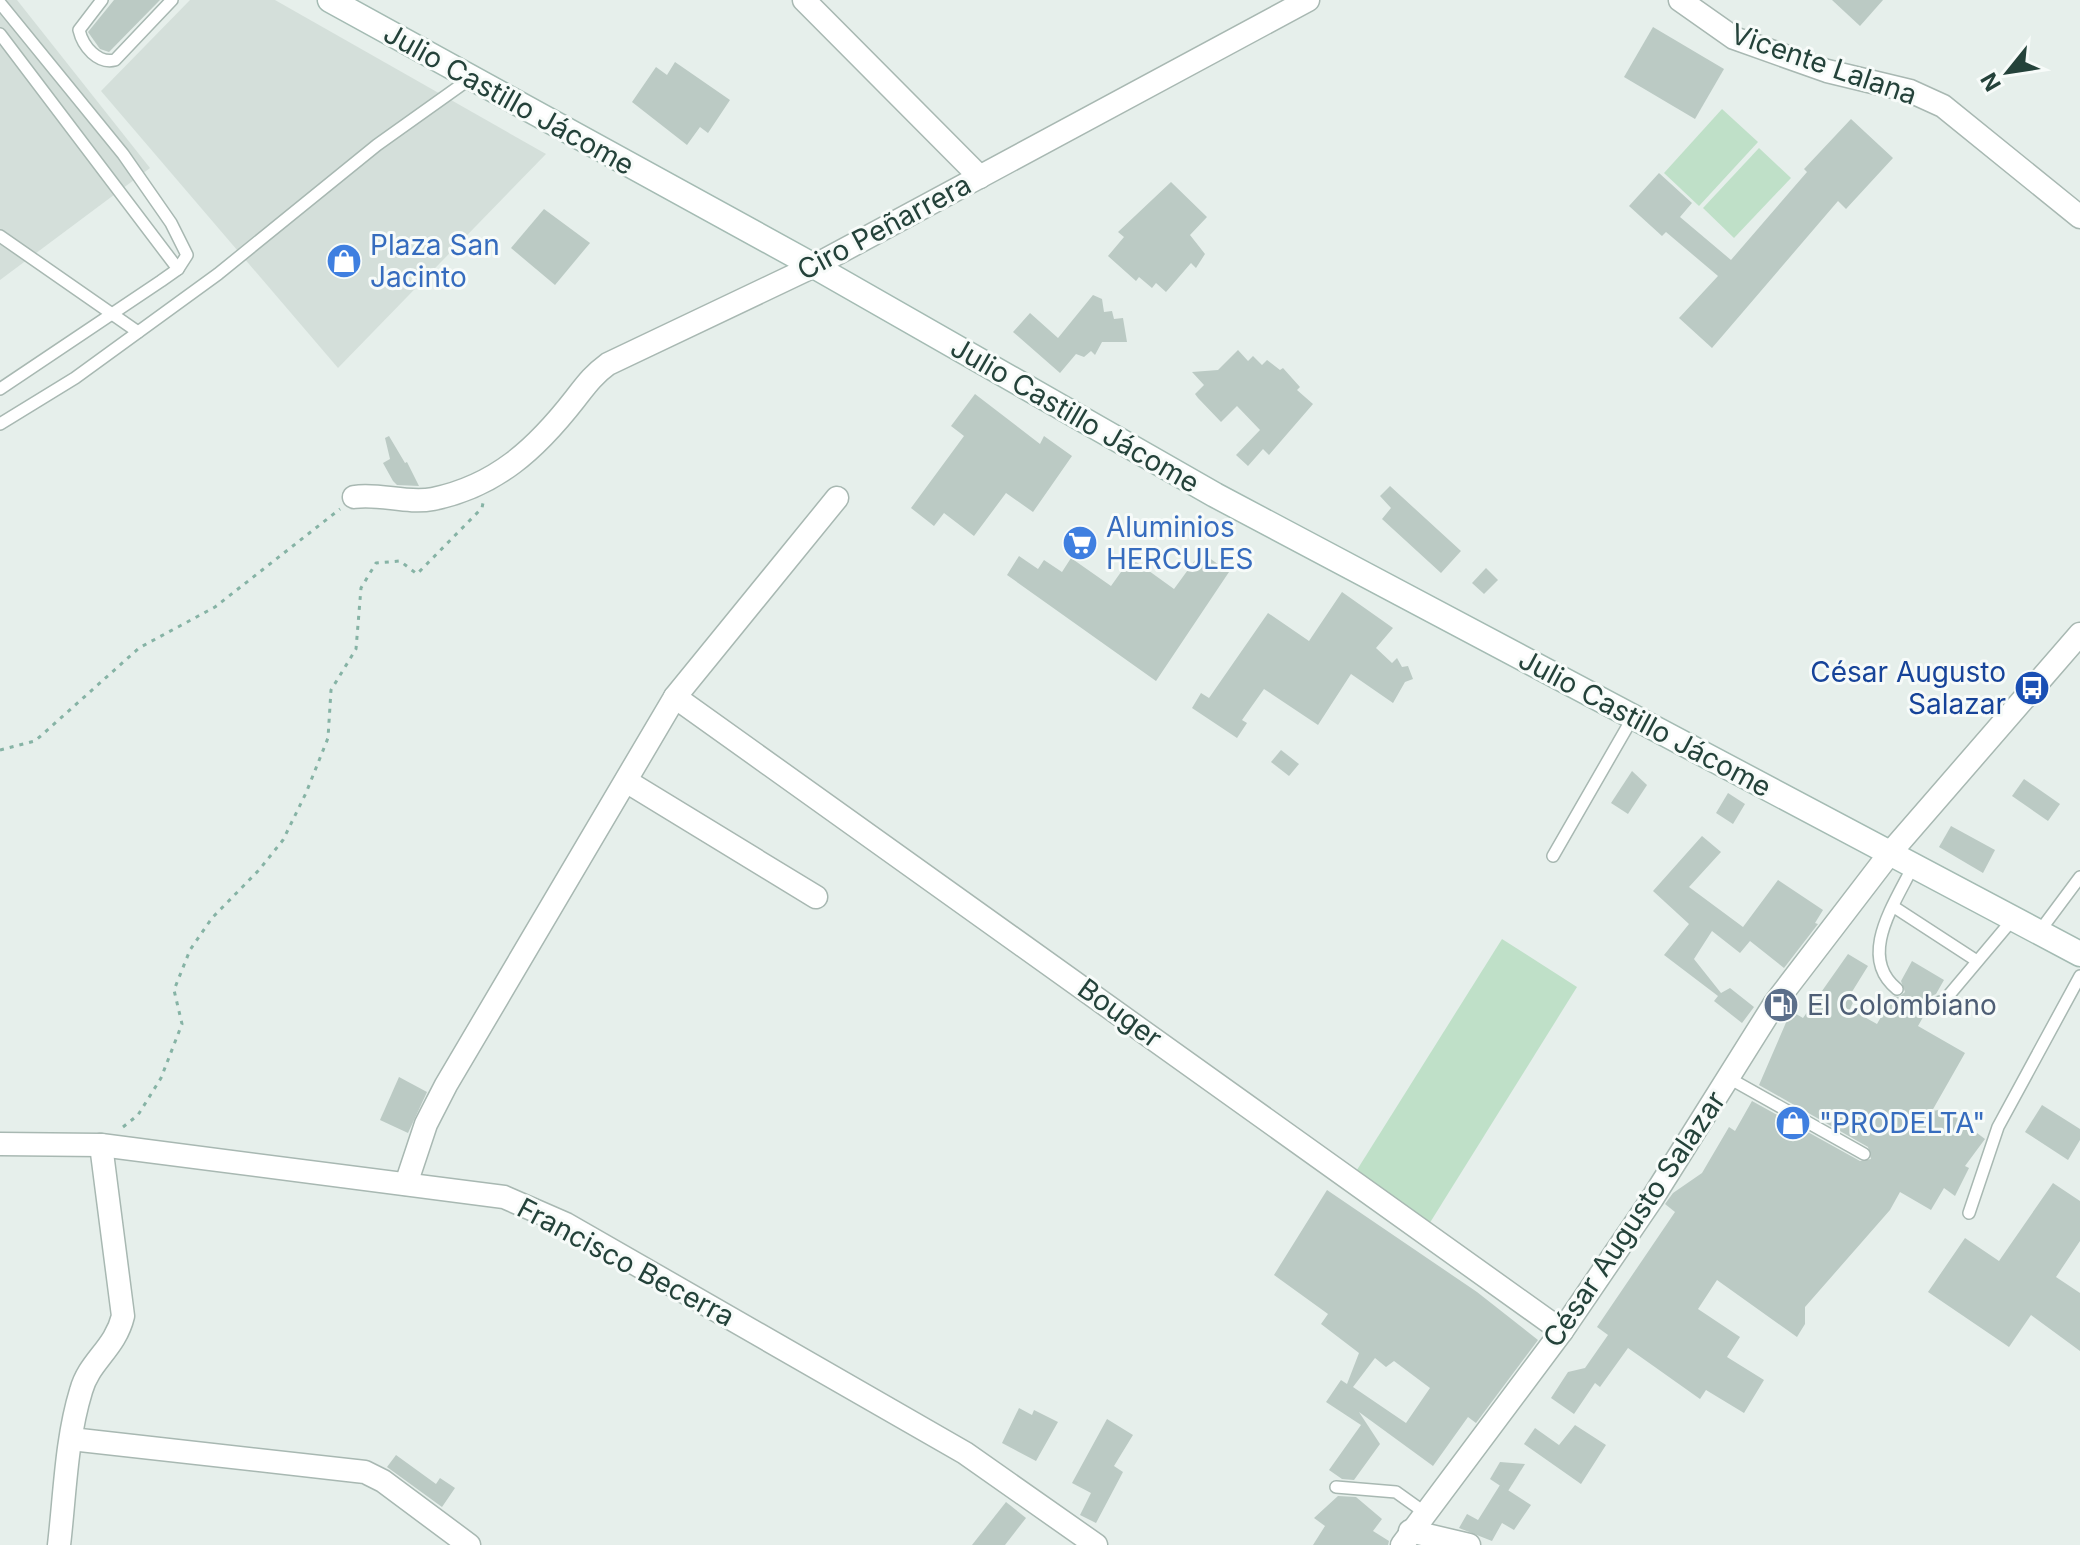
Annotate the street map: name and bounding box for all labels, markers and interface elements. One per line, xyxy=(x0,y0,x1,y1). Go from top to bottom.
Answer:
street label: Julio Castillo Jácome xyxy=(378,16,640,182)
street label: Vicente Lalana xyxy=(1727,16,1921,112)
north arrow xyxy=(1968,32,2048,112)
text: N xyxy=(1975,68,2006,96)
street label: Ciro Peñarrera xyxy=(791,167,977,287)
place label: Plaza San Jacinto xyxy=(370,228,500,294)
shop icon: Plaza San Jacinto xyxy=(325,242,363,280)
street label: Julio Castillo Jácome xyxy=(945,330,1205,500)
place label: Aluminios HERCULES xyxy=(1106,510,1254,576)
supermarket icon: Aluminios HERCULES xyxy=(1061,524,1099,562)
street label: Julio Castillo Jácome xyxy=(1513,642,1777,804)
place label: César Augusto Salazar xyxy=(1810,655,2006,721)
bus stop icon: César Augusto Salazar xyxy=(2013,669,2051,707)
street label: Bouger xyxy=(1071,971,1169,1055)
fuel station icon: El Colombiano xyxy=(1762,986,1800,1024)
place label: El Colombiano xyxy=(1807,988,1997,1022)
street label: César Augusto Salazar xyxy=(1536,1084,1732,1354)
shop icon: "PRODELTA" xyxy=(1774,1104,1812,1142)
place label: "PRODELTA" xyxy=(1819,1106,1985,1140)
street label: Francisco Becerra xyxy=(512,1190,740,1334)

